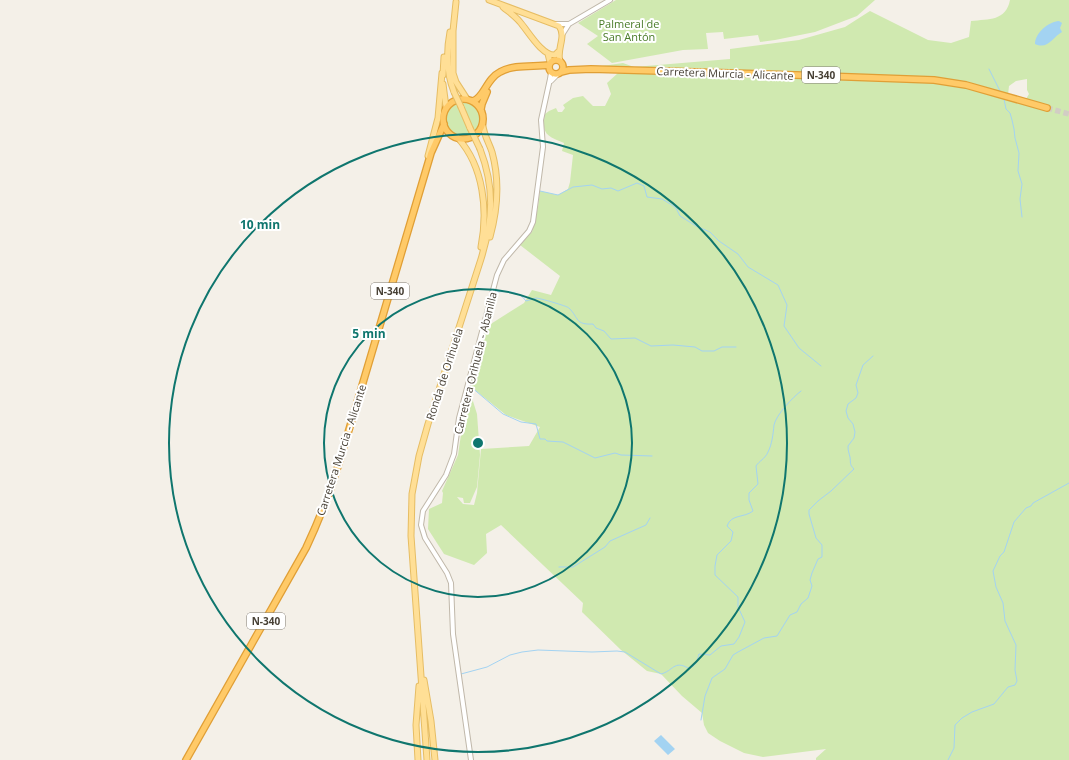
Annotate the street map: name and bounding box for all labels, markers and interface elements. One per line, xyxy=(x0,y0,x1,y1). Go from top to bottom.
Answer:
park label: Palmeral de San Antón xyxy=(598,16,660,44)
street label: Carretera Murcia - Alicante xyxy=(656,63,794,83)
road number: N-340 xyxy=(802,67,840,83)
text: 10 min xyxy=(240,216,280,233)
road number: N-340 xyxy=(371,283,409,299)
street label: Carretera Orihuela - Abanilla xyxy=(450,290,500,436)
text: 5 min xyxy=(352,325,386,342)
street label: Ronda de Orihuela xyxy=(422,326,466,422)
street label: Carretera Murcia - Alicante xyxy=(313,383,369,517)
centre of rings xyxy=(471,436,485,450)
road number: N-340 xyxy=(247,613,285,629)

